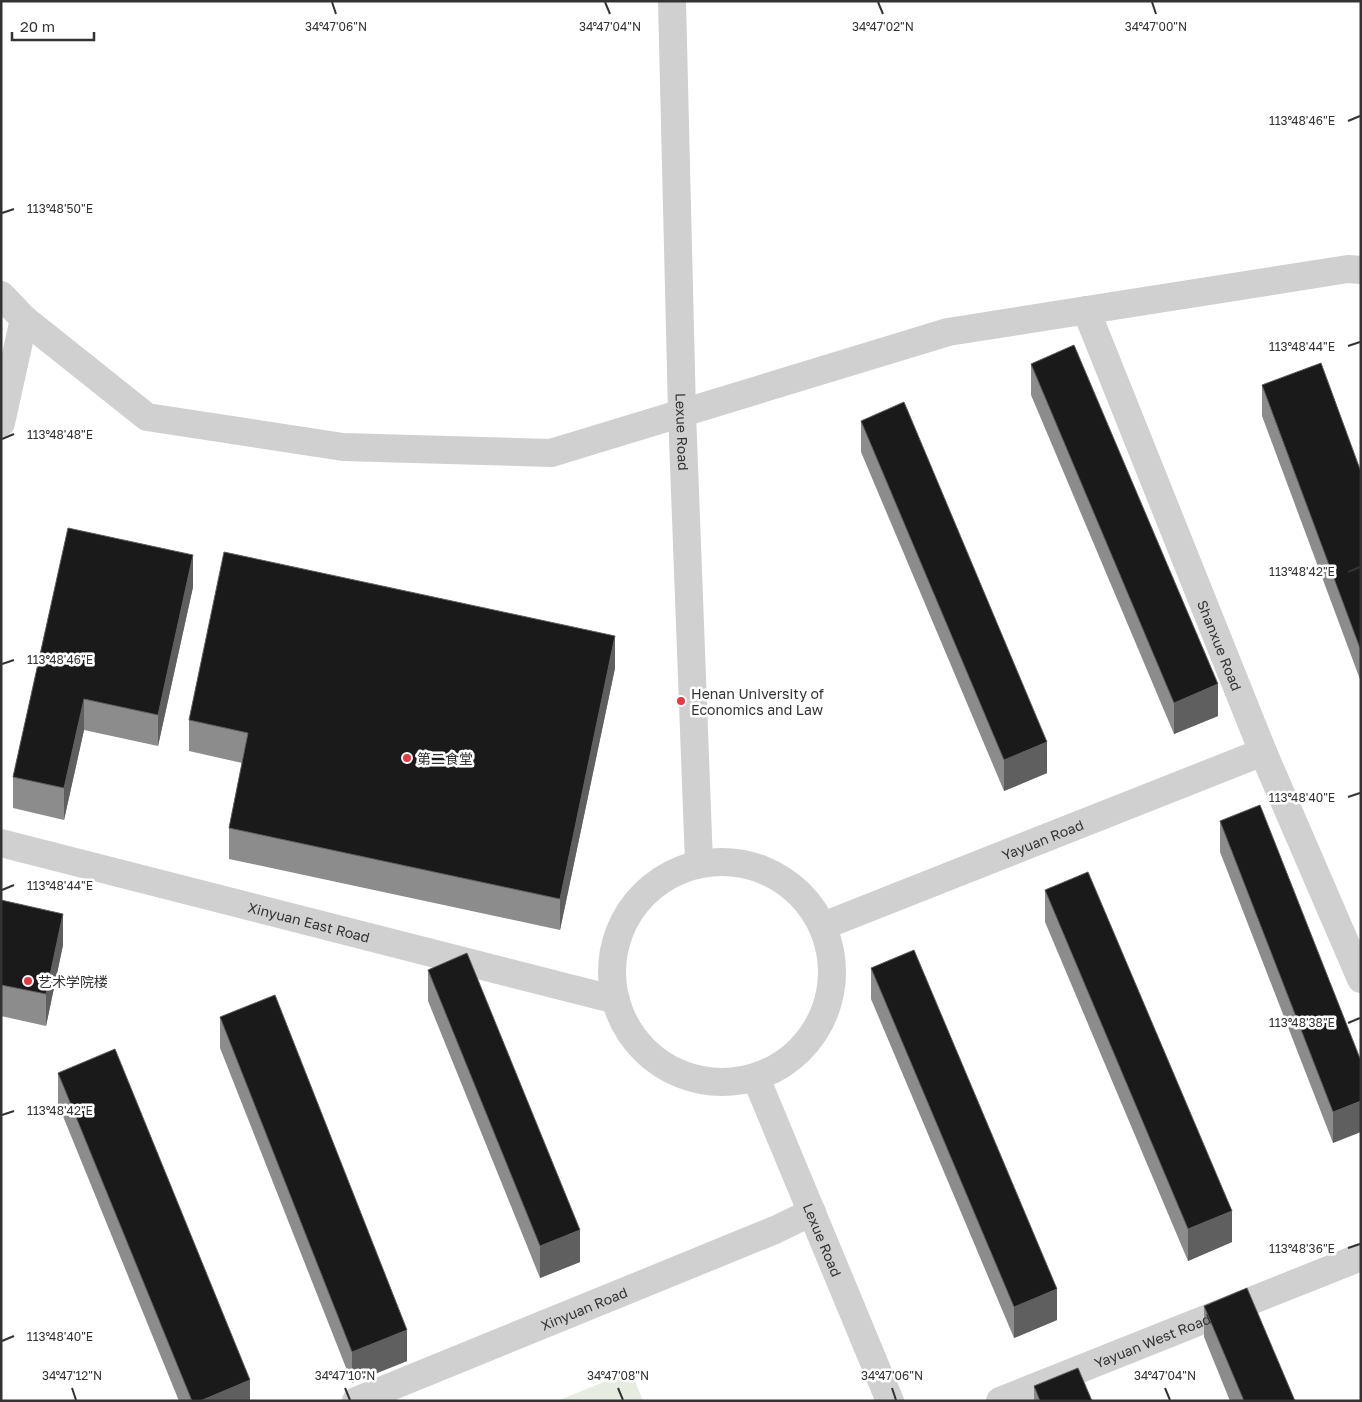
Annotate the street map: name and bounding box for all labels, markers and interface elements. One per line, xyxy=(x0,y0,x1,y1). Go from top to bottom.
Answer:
scale bar xyxy=(12,10,95,42)
text: 20 m xyxy=(20,17,55,35)
text: 34°47'06"N xyxy=(305,19,367,34)
text: 34°47'04"N xyxy=(579,19,641,34)
text: 34°47'02"N xyxy=(852,19,914,34)
text: 34°47'00"N xyxy=(1125,19,1187,34)
text: 113°48'46"E xyxy=(1269,113,1335,128)
text: 113°48'50"E xyxy=(27,201,93,216)
text: 113°48'44"E xyxy=(1269,339,1335,354)
street label: Lexue Road xyxy=(673,393,693,471)
text: 113°48'48"E xyxy=(27,427,93,442)
text: 113°48'42"E xyxy=(1269,564,1335,579)
street label: Shanxue Road xyxy=(1194,597,1246,693)
text: 113°48'46"E xyxy=(27,652,93,667)
place label: Henan University of Economics and Law xyxy=(691,685,824,718)
marker: Henan University of Economics and Law xyxy=(675,695,687,707)
place label: 第二食堂 xyxy=(417,750,473,767)
marker: 第二食堂 xyxy=(401,752,413,764)
text: 113°48'40"E xyxy=(1269,790,1335,805)
street label: Yayuan Road xyxy=(999,815,1086,863)
text: 113°48'44"E xyxy=(27,878,93,893)
street label: Xinyuan East Road xyxy=(246,898,372,945)
place label: 艺术学院楼 xyxy=(38,973,108,990)
marker: 艺术学院楼 xyxy=(22,975,34,987)
text: 113°48'38"E xyxy=(1269,1015,1335,1030)
text: 113°48'42"E xyxy=(27,1103,93,1118)
street label: Lexue Road xyxy=(800,1200,846,1279)
text: 113°48'36"E xyxy=(1269,1241,1335,1256)
street label: Xinyuan Road xyxy=(538,1283,630,1333)
street label: Yayuan West Road xyxy=(1092,1309,1213,1371)
text: 113°48'40"E xyxy=(27,1329,93,1344)
text: 34°47'12"N xyxy=(42,1368,102,1383)
text: 34°47'10"N xyxy=(315,1368,375,1383)
text: 34°47'08"N xyxy=(587,1368,649,1383)
text: 34°47'06"N xyxy=(861,1368,923,1383)
text: 34°47'04"N xyxy=(1134,1368,1196,1383)

